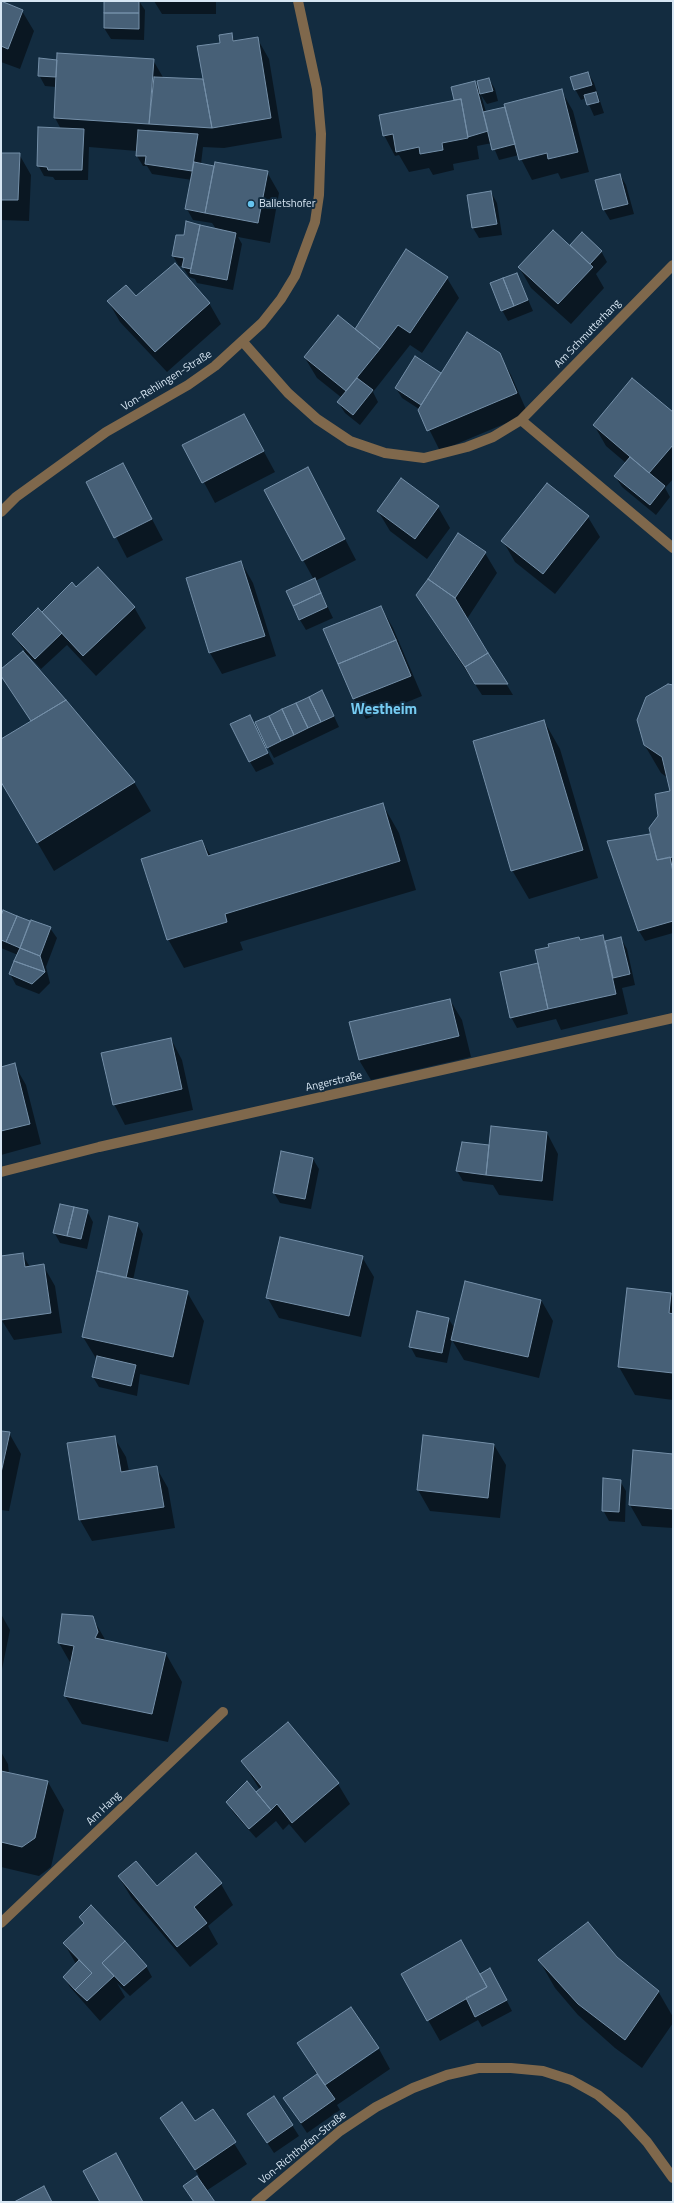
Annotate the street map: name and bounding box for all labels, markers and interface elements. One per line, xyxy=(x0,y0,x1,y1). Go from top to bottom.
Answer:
place label: Balletshofer xyxy=(259,197,315,211)
marker: Balletshofer xyxy=(246,199,256,209)
street label: Am Schmutterhang xyxy=(552,297,624,371)
street label: Von-Rehlingen-Straße xyxy=(119,348,215,414)
district label: Westheim xyxy=(351,701,417,719)
street label: Angerstraße xyxy=(304,1069,364,1095)
street label: Am Hang xyxy=(84,1789,124,1829)
street label: Von-Richthofen-Straße xyxy=(257,2109,349,2187)

